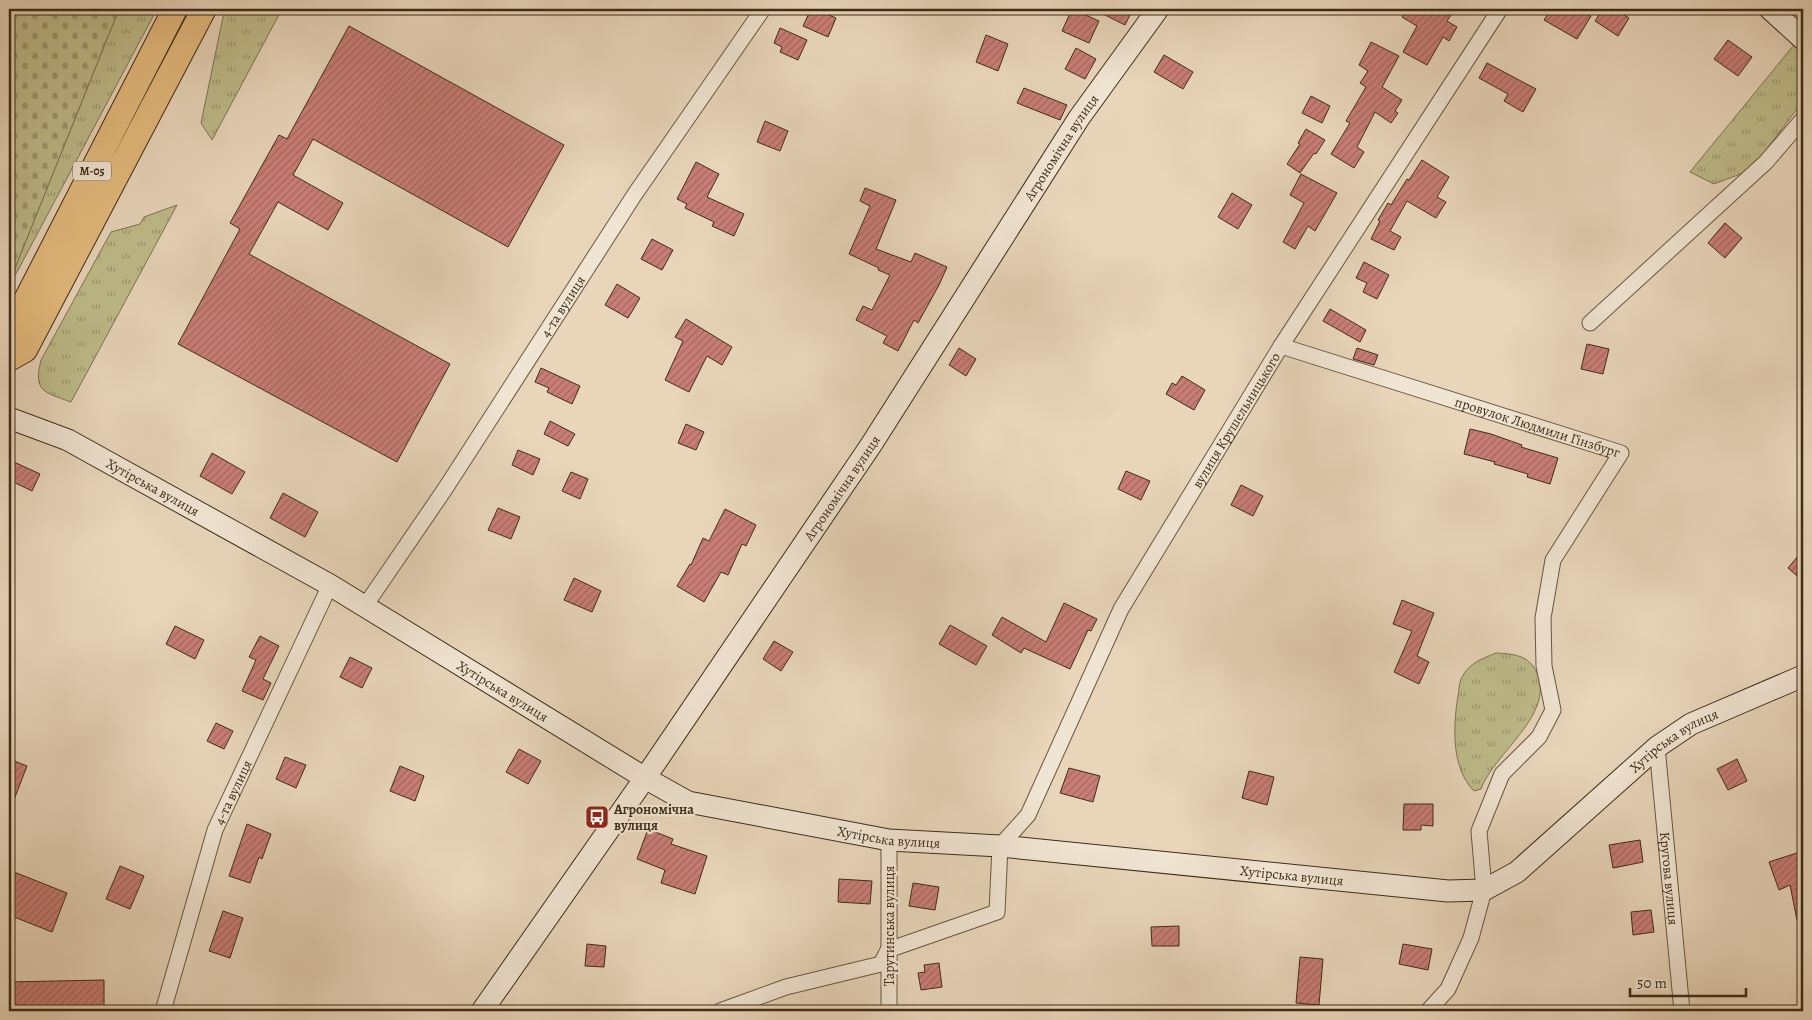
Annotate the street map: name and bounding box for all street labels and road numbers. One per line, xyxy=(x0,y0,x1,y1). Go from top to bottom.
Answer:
street label: Агрономічна вулиця xyxy=(1019,90,1103,205)
road number: М-05 xyxy=(73,162,111,180)
street label: 4-та вулиця xyxy=(536,272,590,341)
street label: вулиця Крушельницького xyxy=(1188,349,1285,492)
street label: провулок Людмили Гінзбург xyxy=(1452,392,1623,462)
street label: Агрономічна вулиця xyxy=(799,432,885,545)
street label: Хутірська вулиця xyxy=(103,454,203,521)
street label: Хутірська вулиця xyxy=(453,656,552,727)
street label: Хутірська вулиця xyxy=(1625,704,1721,777)
street label: 4-та вулиця xyxy=(210,757,257,828)
street label: Хутірська вулиця xyxy=(835,821,941,853)
street label: Кругова вулиця xyxy=(1655,831,1683,926)
street label: Хутірська вулиця xyxy=(1239,861,1345,890)
street label: Тарутинська вулиця xyxy=(880,865,899,986)

